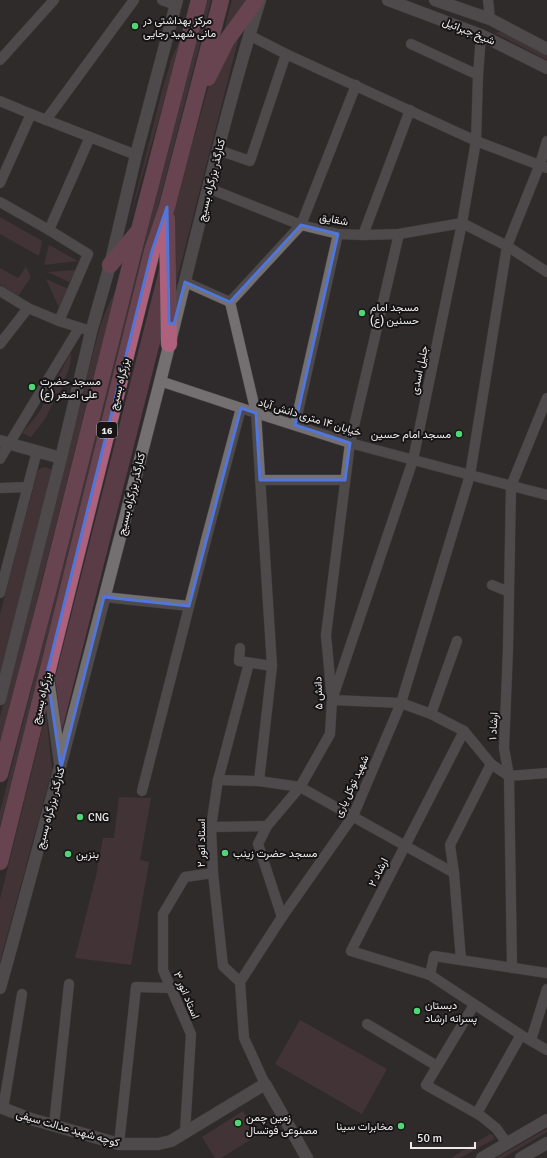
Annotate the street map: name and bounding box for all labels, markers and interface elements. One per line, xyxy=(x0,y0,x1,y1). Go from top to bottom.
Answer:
place label: مرکز بهداشتی در مانی شهید رجایی xyxy=(142,14,216,40)
street label: شیخ جبرائیل xyxy=(440,15,497,49)
marker: مرکز بهداشتی در مانی شهید رجایی xyxy=(130,21,140,31)
street label: کنارگذر بزرگراه بسیج xyxy=(195,138,229,223)
street label: شقایق xyxy=(319,211,350,228)
place label: مسجد امام حسنین (ع) xyxy=(370,301,419,328)
marker: مسجد امام حسنین (ع) xyxy=(357,308,367,318)
street label: جلیل اسدی xyxy=(408,344,431,396)
street label: بزرگراه بسیج xyxy=(107,357,133,412)
place label: مسجد حضرت علی اصغر (ع) xyxy=(40,375,101,402)
marker: مسجد حضرت علی اصغر (ع) xyxy=(27,382,37,392)
street label: خیابان ۱۴ متری دانش آباد xyxy=(257,396,363,439)
road number: 16 xyxy=(97,422,117,438)
place label: مسجد امام حسین xyxy=(371,428,451,442)
marker: مسجد امام حسین xyxy=(454,429,464,439)
street label: کنارگذر بزرگراه بسیج xyxy=(115,452,149,537)
street label: بزرگراه بسیج xyxy=(29,671,55,726)
street label: دانش ۵ xyxy=(311,676,326,710)
street label: ارشاد ۱ xyxy=(486,712,501,740)
street label: شهید توکل یاری xyxy=(331,753,372,819)
street label: کنارگذر بزرگراه بسیج xyxy=(33,766,69,851)
place label: CNG xyxy=(88,811,109,824)
marker: CNG xyxy=(75,812,85,822)
street label: استاد انور ۲ xyxy=(195,819,208,867)
place label: مسجد حضرت زینب xyxy=(233,847,317,860)
place label: بنزین xyxy=(76,848,99,861)
marker: مسجد حضرت زینب xyxy=(220,848,230,858)
marker: بنزین xyxy=(63,849,73,859)
street label: ارشاد ۲ xyxy=(366,856,391,889)
street label: استاد انور ۳ xyxy=(171,970,202,1021)
place label: دبستان پسرانه ارشاد xyxy=(425,999,477,1026)
marker: دبستان پسرانه ارشاد xyxy=(412,1006,422,1016)
street label: کوچه شهید عدالت سیفی xyxy=(14,1107,121,1150)
place label: زمین چمن مصنوعی فوتسال xyxy=(246,1111,318,1137)
marker: زمین چمن مصنوعی فوتسال xyxy=(233,1118,243,1128)
place label: مخابرات سینا xyxy=(336,1120,393,1133)
marker: مخابرات سینا xyxy=(396,1121,406,1131)
scale bar xyxy=(411,1124,475,1150)
text: 50 m xyxy=(417,1131,442,1146)

